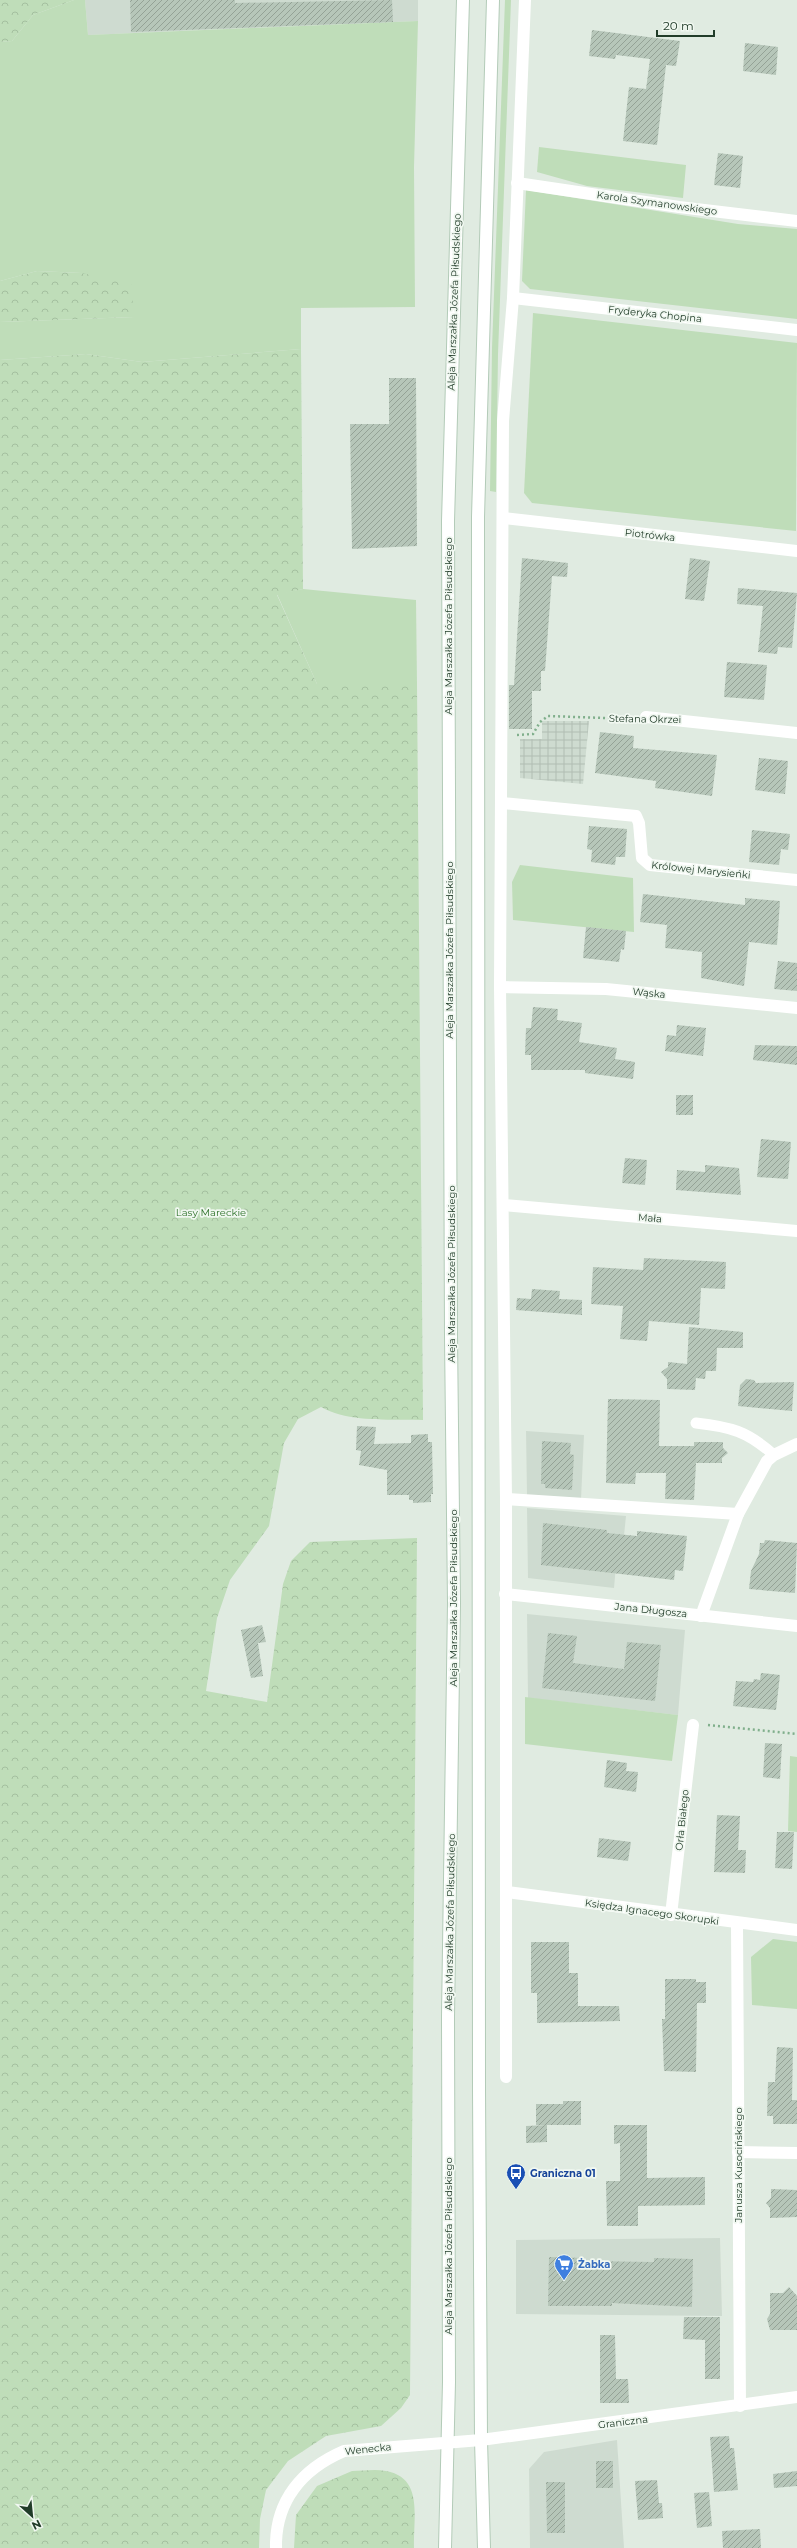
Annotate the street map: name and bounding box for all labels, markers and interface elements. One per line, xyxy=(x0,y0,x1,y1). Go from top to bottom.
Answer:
scale bar xyxy=(657,12,714,38)
text: 20 m xyxy=(663,18,694,33)
street label: Karola Szymanowskiego xyxy=(596,188,718,218)
street label: Aleja Marszałka Józefa Piłsudskiego xyxy=(444,213,464,391)
street label: Fryderyka Chopina xyxy=(607,303,703,325)
street label: Piotrówka xyxy=(624,526,676,544)
street label: Aleja Marszałka Józefa Piłsudskiego xyxy=(442,537,455,715)
street label: Stefana Okrzei xyxy=(609,712,681,726)
street label: Królowej Marysieńki xyxy=(651,858,751,882)
street label: Aleja Marszałka Józefa Piłsudskiego xyxy=(443,861,456,1039)
street label: Wąska xyxy=(632,985,666,1001)
street label: Aleja Marszałka Józefa Piłsudskiego xyxy=(445,1185,458,1363)
park label: Lasy Mareckie xyxy=(176,1206,246,1219)
street label: Mała xyxy=(637,1210,663,1226)
street label: Aleja Marszałka Józefa Piłsudskiego xyxy=(447,1509,460,1687)
street label: Jana Długosza xyxy=(613,1600,688,1620)
street label: Orła Białego xyxy=(672,1789,692,1851)
street label: Aleja Marszałka Józefa Piłsudskiego xyxy=(442,1833,458,2011)
street label: Księdza Ignacego Skorupki xyxy=(584,1896,720,1928)
street label: Janusza Kusocińskiego xyxy=(732,2107,745,2224)
street label: Aleja Marszałka Józefa Piłsudskiego xyxy=(442,2157,455,2335)
bus stop icon: Graniczna 01 xyxy=(505,2162,527,2190)
place label: Graniczna 01 xyxy=(530,2167,596,2180)
supermarket icon: Żabka xyxy=(553,2253,575,2281)
place label: Żabka xyxy=(578,2258,610,2271)
street label: Graniczna xyxy=(597,2413,649,2431)
street label: Wenecka xyxy=(344,2440,392,2458)
north arrow xyxy=(12,2496,52,2536)
text: N xyxy=(29,2517,44,2533)

